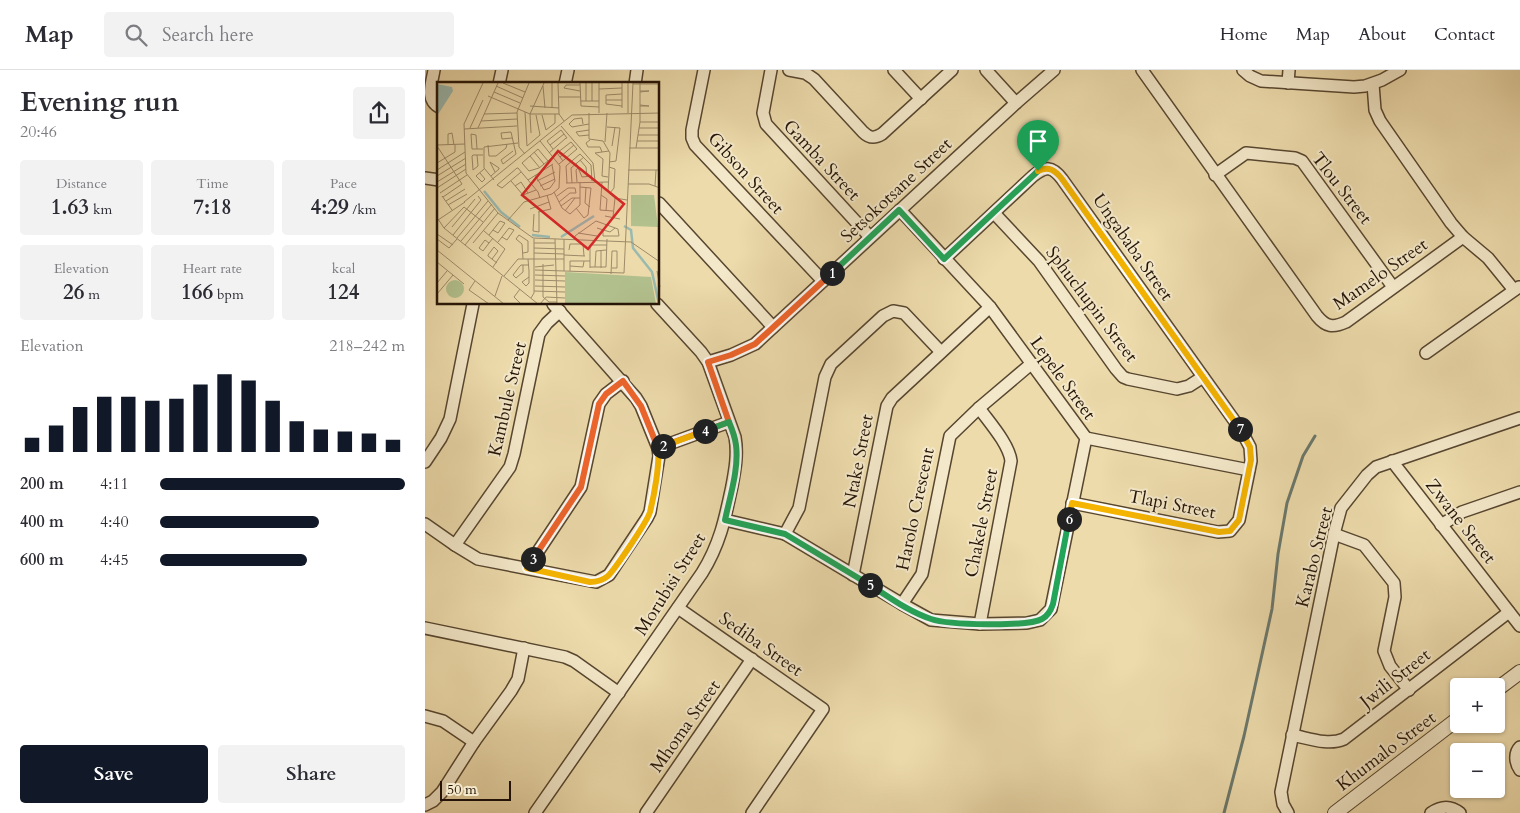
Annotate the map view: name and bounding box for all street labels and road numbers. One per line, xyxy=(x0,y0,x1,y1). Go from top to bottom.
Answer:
street label: Gamba Street xyxy=(777,114,866,207)
street label: Gibson Street xyxy=(702,127,790,220)
street label: Setsokotsane Street xyxy=(835,132,958,249)
street label: Tlou Street xyxy=(1305,147,1378,230)
street label: Ungababa Street xyxy=(1086,189,1179,306)
street label: Mamelo Street xyxy=(1328,232,1433,316)
street label: Sphuchupin Street xyxy=(1040,241,1144,368)
street label: Lepele Street xyxy=(1024,331,1102,425)
street label: Kambule Street xyxy=(482,339,533,459)
street label: Ntake Street xyxy=(837,412,880,510)
street label: Harolo Crescent xyxy=(890,445,941,573)
street label: Chakele Street xyxy=(959,466,1004,580)
street label: Zwane Street xyxy=(1419,474,1502,569)
street label: Tlapi Street xyxy=(1126,484,1218,525)
street label: Karabo Street xyxy=(1290,504,1339,610)
street label: Morubisi Street xyxy=(629,528,712,641)
street label: Sediba Street xyxy=(714,606,808,683)
street label: Jwili Street xyxy=(1352,643,1436,716)
street label: Mhoma Street xyxy=(644,675,727,778)
street label: Khumalo Street xyxy=(1331,706,1441,797)

